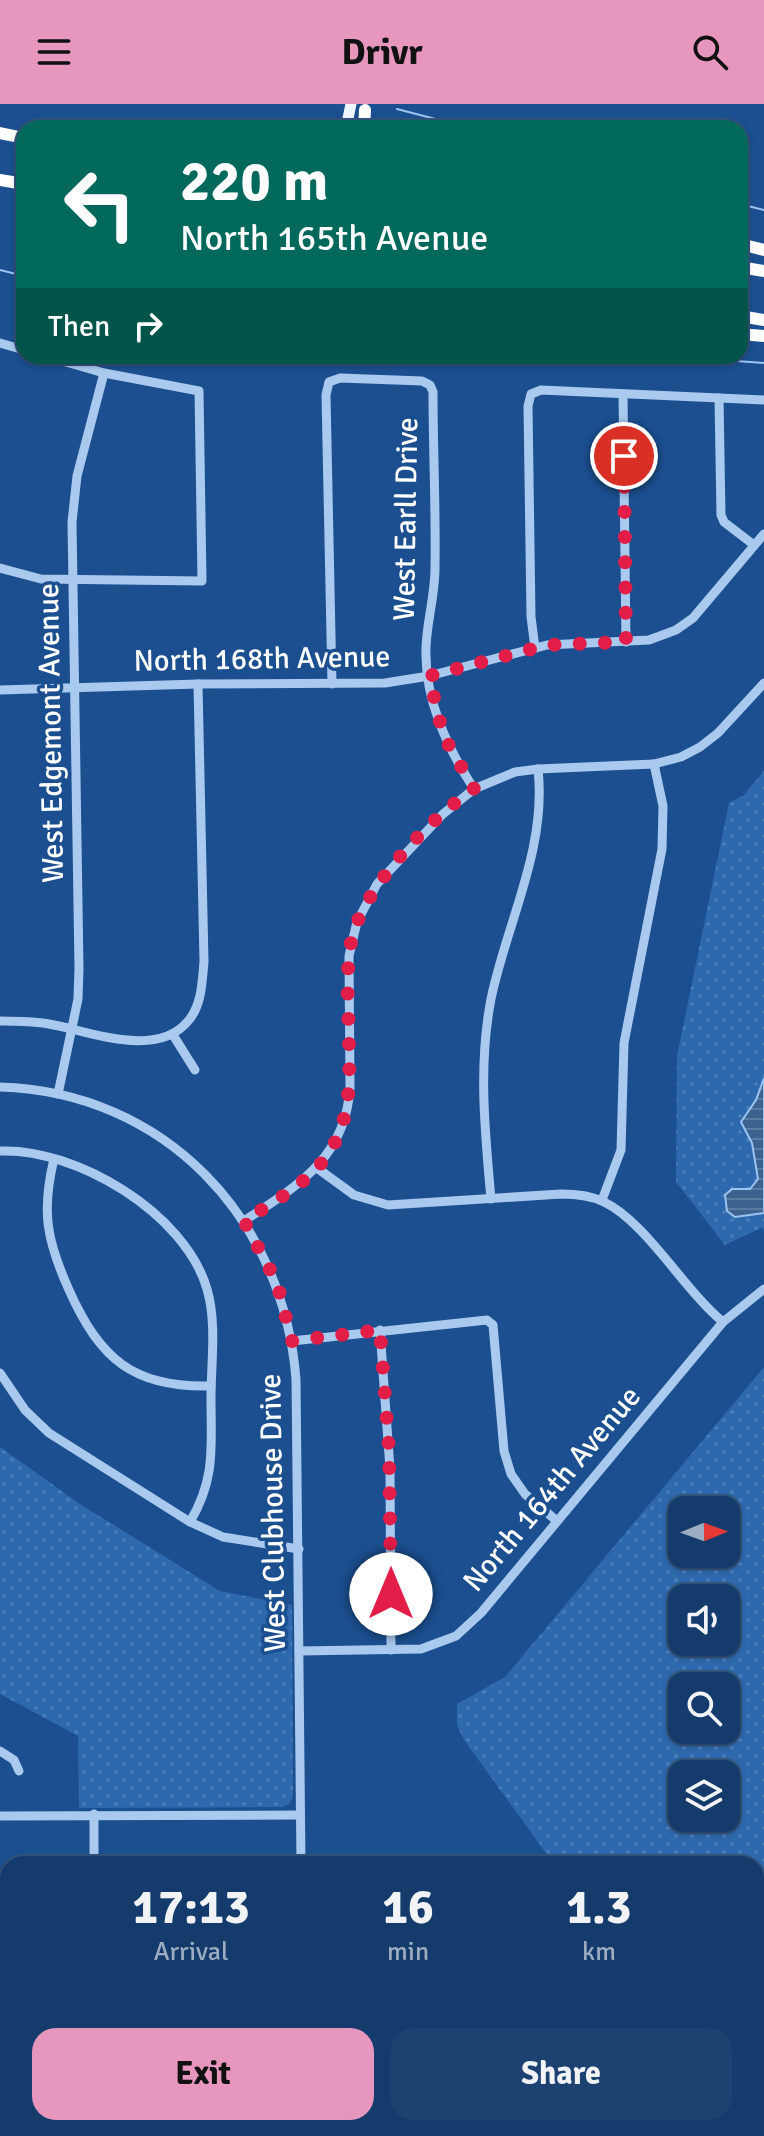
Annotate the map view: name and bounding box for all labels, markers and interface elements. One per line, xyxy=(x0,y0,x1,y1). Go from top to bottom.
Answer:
icon: menu xyxy=(32,30,76,74)
text: Drivr xyxy=(341,30,423,75)
icon: search xyxy=(688,30,732,74)
text: 220 m xyxy=(180,147,328,216)
icon: left xyxy=(48,152,152,256)
text: North 165th Avenue xyxy=(180,216,488,261)
icon: right xyxy=(126,304,170,348)
text: Then xyxy=(48,308,110,345)
street label: West Earll Drive xyxy=(386,417,426,621)
pin xyxy=(590,422,658,490)
icon: arrive xyxy=(602,434,646,478)
street label: West Edgemont Avenue xyxy=(30,583,72,883)
street label: North 168th Avenue xyxy=(133,638,391,680)
street label: West Clubhouse Drive xyxy=(252,1373,294,1653)
street label: North 164th Avenue xyxy=(455,1379,649,1599)
north arrow xyxy=(668,1496,740,1568)
map controls xyxy=(668,1496,740,1832)
position arrow xyxy=(349,1552,433,1636)
button: sound xyxy=(668,1584,740,1656)
button: search xyxy=(668,1672,740,1744)
button: layers xyxy=(668,1760,740,1832)
text: 17:13 xyxy=(132,1878,250,1937)
text: 16 xyxy=(382,1878,434,1937)
text: 1.3 xyxy=(566,1878,632,1937)
text: Arrival xyxy=(154,1936,229,1968)
text: min xyxy=(387,1936,429,1968)
text: km xyxy=(582,1936,616,1968)
button: Exit xyxy=(32,2028,374,2120)
button: Share xyxy=(390,2028,732,2120)

